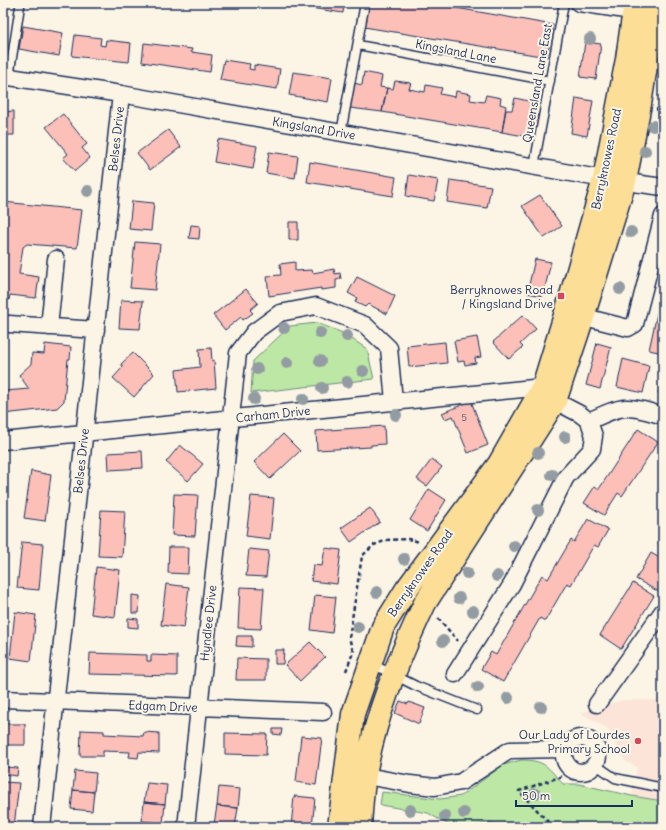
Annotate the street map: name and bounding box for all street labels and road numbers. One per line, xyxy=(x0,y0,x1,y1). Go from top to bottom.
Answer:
street label: Queensland Lane East xyxy=(519,22,555,144)
street label: Kingsland Lane xyxy=(414,36,498,66)
street label: Belses Drive xyxy=(105,106,127,172)
street label: Berryknowes Road xyxy=(588,107,624,211)
street label: Kingsland Drive xyxy=(271,113,357,143)
street label: Carham Drive xyxy=(235,403,311,425)
street label: Belses Drive xyxy=(70,428,92,494)
street label: Berryknowes Road xyxy=(384,526,456,620)
street label: Hyndlee Drive xyxy=(197,584,219,662)
street label: Edgam Drive xyxy=(128,697,198,715)

